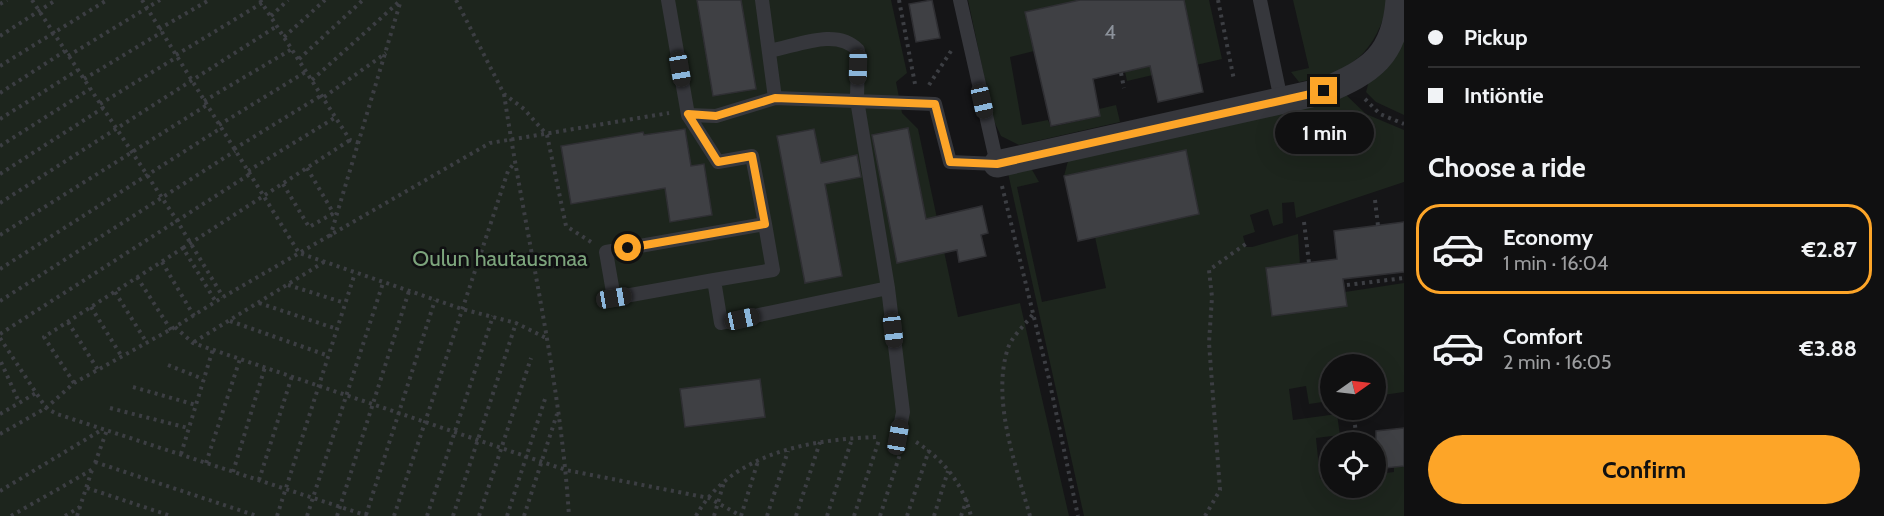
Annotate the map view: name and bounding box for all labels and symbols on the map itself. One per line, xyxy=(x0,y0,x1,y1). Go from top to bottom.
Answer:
house number: 4 xyxy=(1104,20,1116,44)
car xyxy=(849,49,867,85)
car xyxy=(668,50,692,88)
route end xyxy=(1310,77,1337,104)
car xyxy=(969,81,995,121)
callout: 1 min xyxy=(1274,112,1374,154)
route start xyxy=(614,234,641,261)
park label: Oulun hautausmaa xyxy=(412,245,588,272)
car xyxy=(595,286,633,310)
car xyxy=(723,306,761,332)
car xyxy=(882,311,904,349)
north arrow xyxy=(1320,354,1386,420)
car xyxy=(886,418,910,456)

